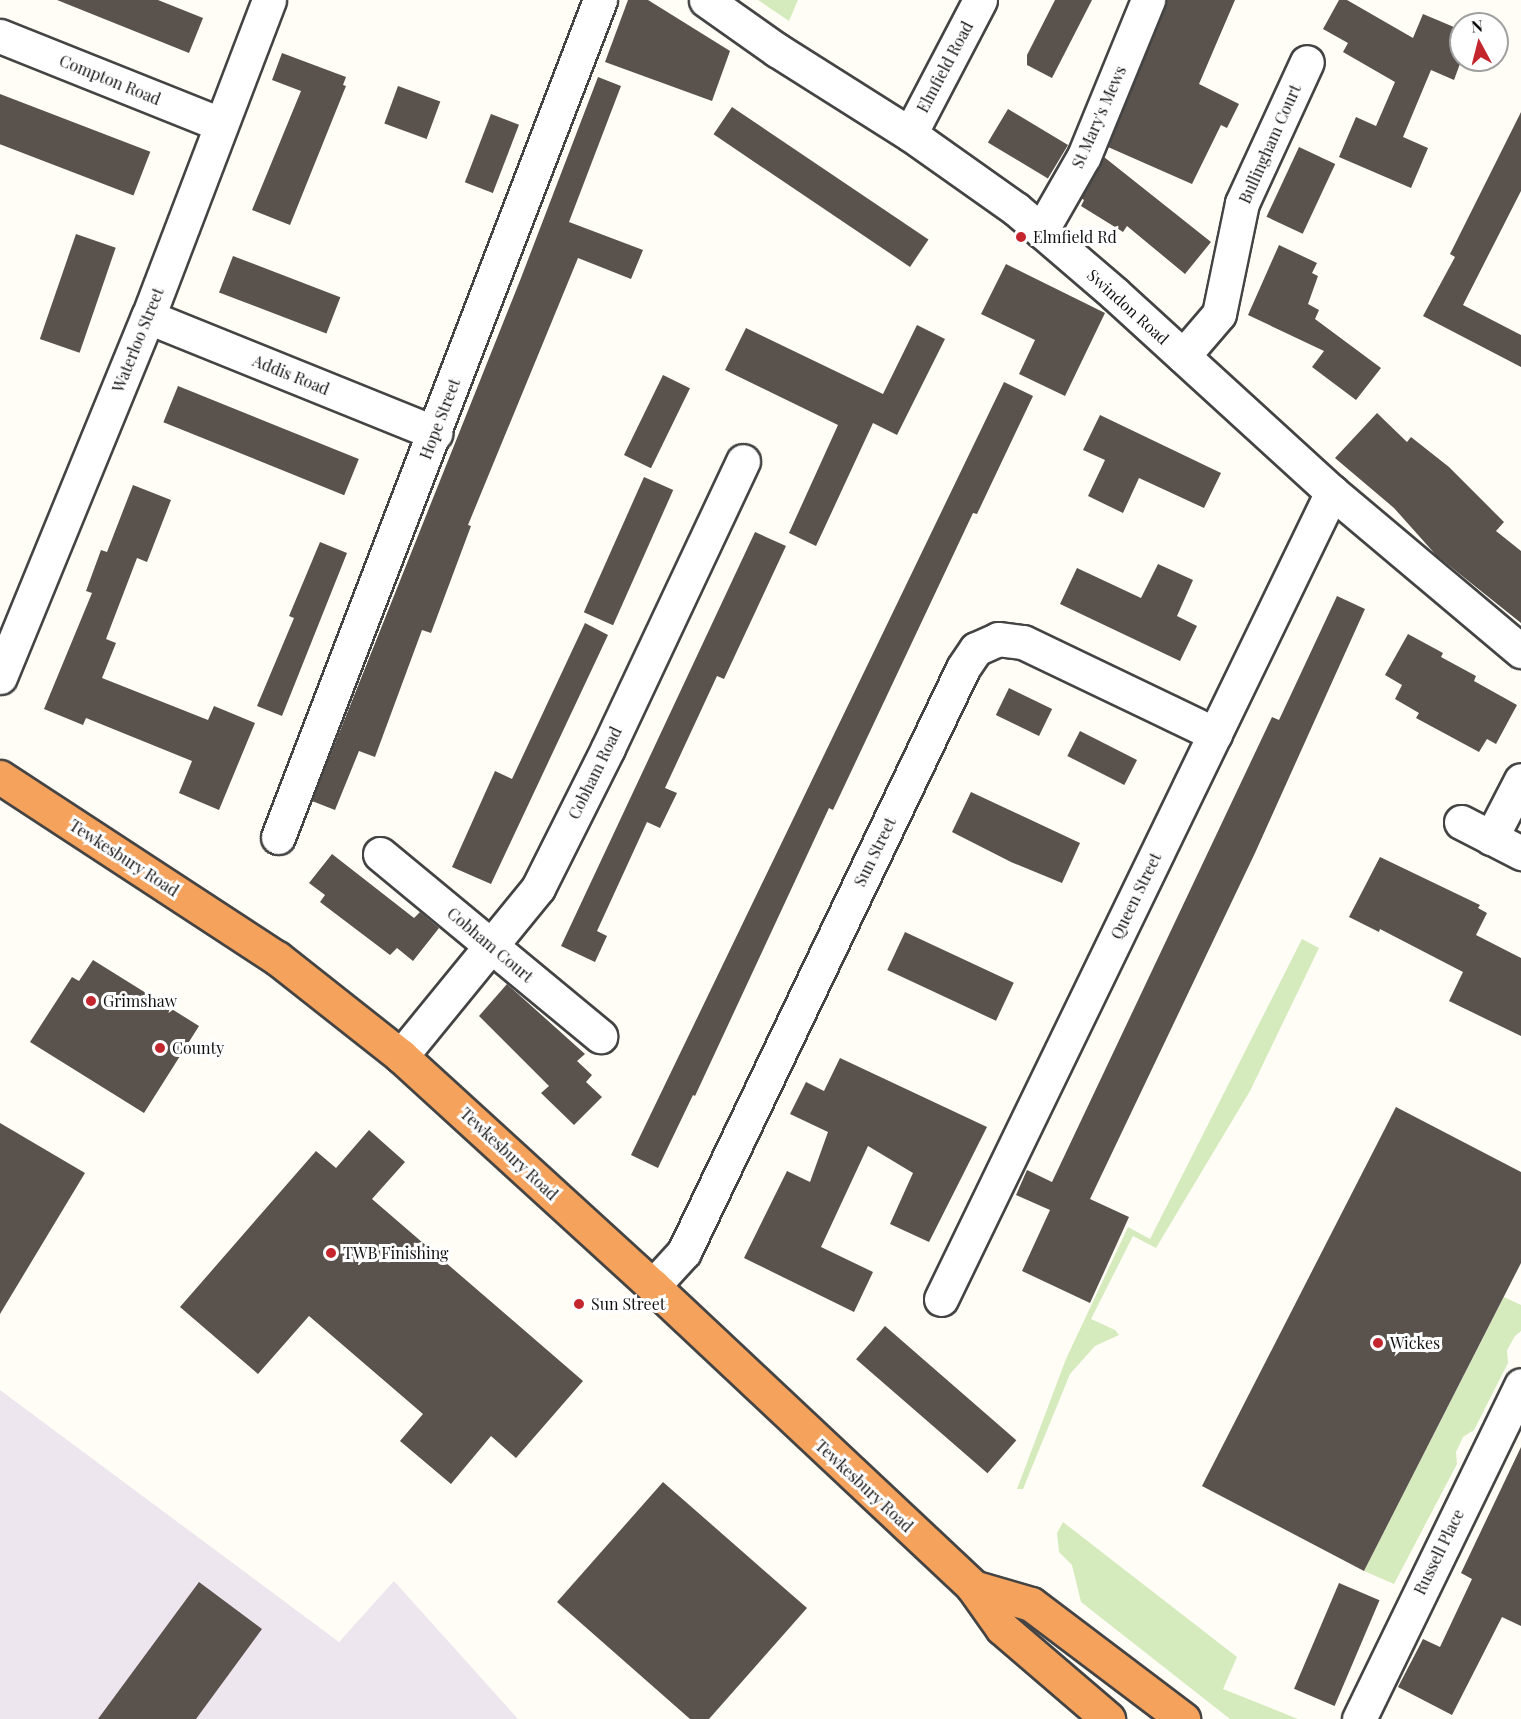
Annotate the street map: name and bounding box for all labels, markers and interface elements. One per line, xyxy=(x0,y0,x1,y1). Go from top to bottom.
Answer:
north arrow xyxy=(1449,12,1509,72)
text: N xyxy=(1470,14,1484,37)
street label: Elmfield Road xyxy=(913,18,977,116)
street label: Compton Road xyxy=(56,51,164,109)
street label: St Mary's Mews xyxy=(1068,63,1130,171)
street label: Bullingham Court xyxy=(1235,81,1305,207)
place label: Elmfield Rd xyxy=(1033,227,1117,247)
marker: Elmfield Rd xyxy=(1014,230,1028,244)
street label: Swindon Road xyxy=(1083,265,1173,349)
street label: Waterloo Street xyxy=(108,285,168,395)
street label: Addis Road xyxy=(250,351,332,399)
street label: Hope Street xyxy=(416,376,464,462)
street label: Cobham Road xyxy=(564,724,626,822)
street label: Sun Street xyxy=(850,814,900,890)
street label: Tewkesbury Road xyxy=(66,815,182,901)
street label: Queen Street xyxy=(1107,850,1165,942)
street label: Cobham Court xyxy=(443,904,537,986)
place label: Grimshaw xyxy=(103,991,177,1011)
marker: Grimshaw xyxy=(84,994,98,1008)
place label: County xyxy=(172,1038,224,1058)
marker: County xyxy=(153,1041,167,1055)
street label: Tewkesbury Road xyxy=(456,1104,562,1204)
place label: TWB Finishing xyxy=(343,1243,448,1263)
marker: TWB Finishing xyxy=(324,1246,338,1260)
place label: Sun Street xyxy=(591,1294,665,1314)
marker: Sun Street xyxy=(572,1297,586,1311)
place label: Wickes xyxy=(1390,1333,1440,1353)
marker: Wickes xyxy=(1371,1336,1385,1350)
street label: Tewkesbury Road xyxy=(811,1436,917,1536)
street label: Russell Place xyxy=(1410,1506,1468,1598)

